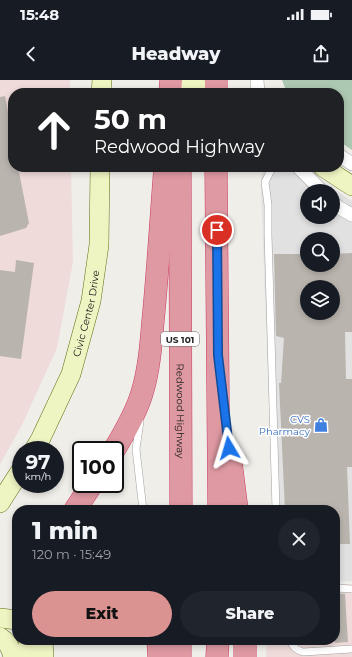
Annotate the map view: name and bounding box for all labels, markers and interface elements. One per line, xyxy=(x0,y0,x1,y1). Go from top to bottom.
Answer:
text: 15:48 xyxy=(20,5,59,24)
icon: back xyxy=(20,43,42,65)
text: Headway xyxy=(132,43,221,65)
icon: share xyxy=(310,43,332,65)
text: 50 m xyxy=(94,102,167,136)
icon: ahead xyxy=(28,104,80,156)
text: Redwood Highway xyxy=(94,136,264,158)
map controls xyxy=(300,184,340,320)
button: sound xyxy=(300,184,340,224)
pin xyxy=(200,213,234,247)
icon: arrive xyxy=(206,219,228,241)
button: search xyxy=(300,232,340,272)
street label: Civic Center Drive xyxy=(70,269,102,358)
button: layers xyxy=(300,280,340,320)
road number: US 101 xyxy=(161,332,199,346)
street label: Redwood Highway xyxy=(174,364,187,459)
place label: CVS Pharmacy xyxy=(259,413,311,438)
shop icon: CVS Pharmacy xyxy=(313,417,329,433)
position arrow xyxy=(208,427,250,469)
speed limit sign: 100 xyxy=(72,441,124,493)
text: 97 xyxy=(25,450,51,474)
text: km/h xyxy=(25,470,51,483)
text: 1 min xyxy=(32,516,98,545)
button: close xyxy=(278,518,320,560)
text: 120 m · 15:49 xyxy=(32,546,111,562)
button: Exit xyxy=(32,591,172,637)
button: Share xyxy=(180,591,320,637)

